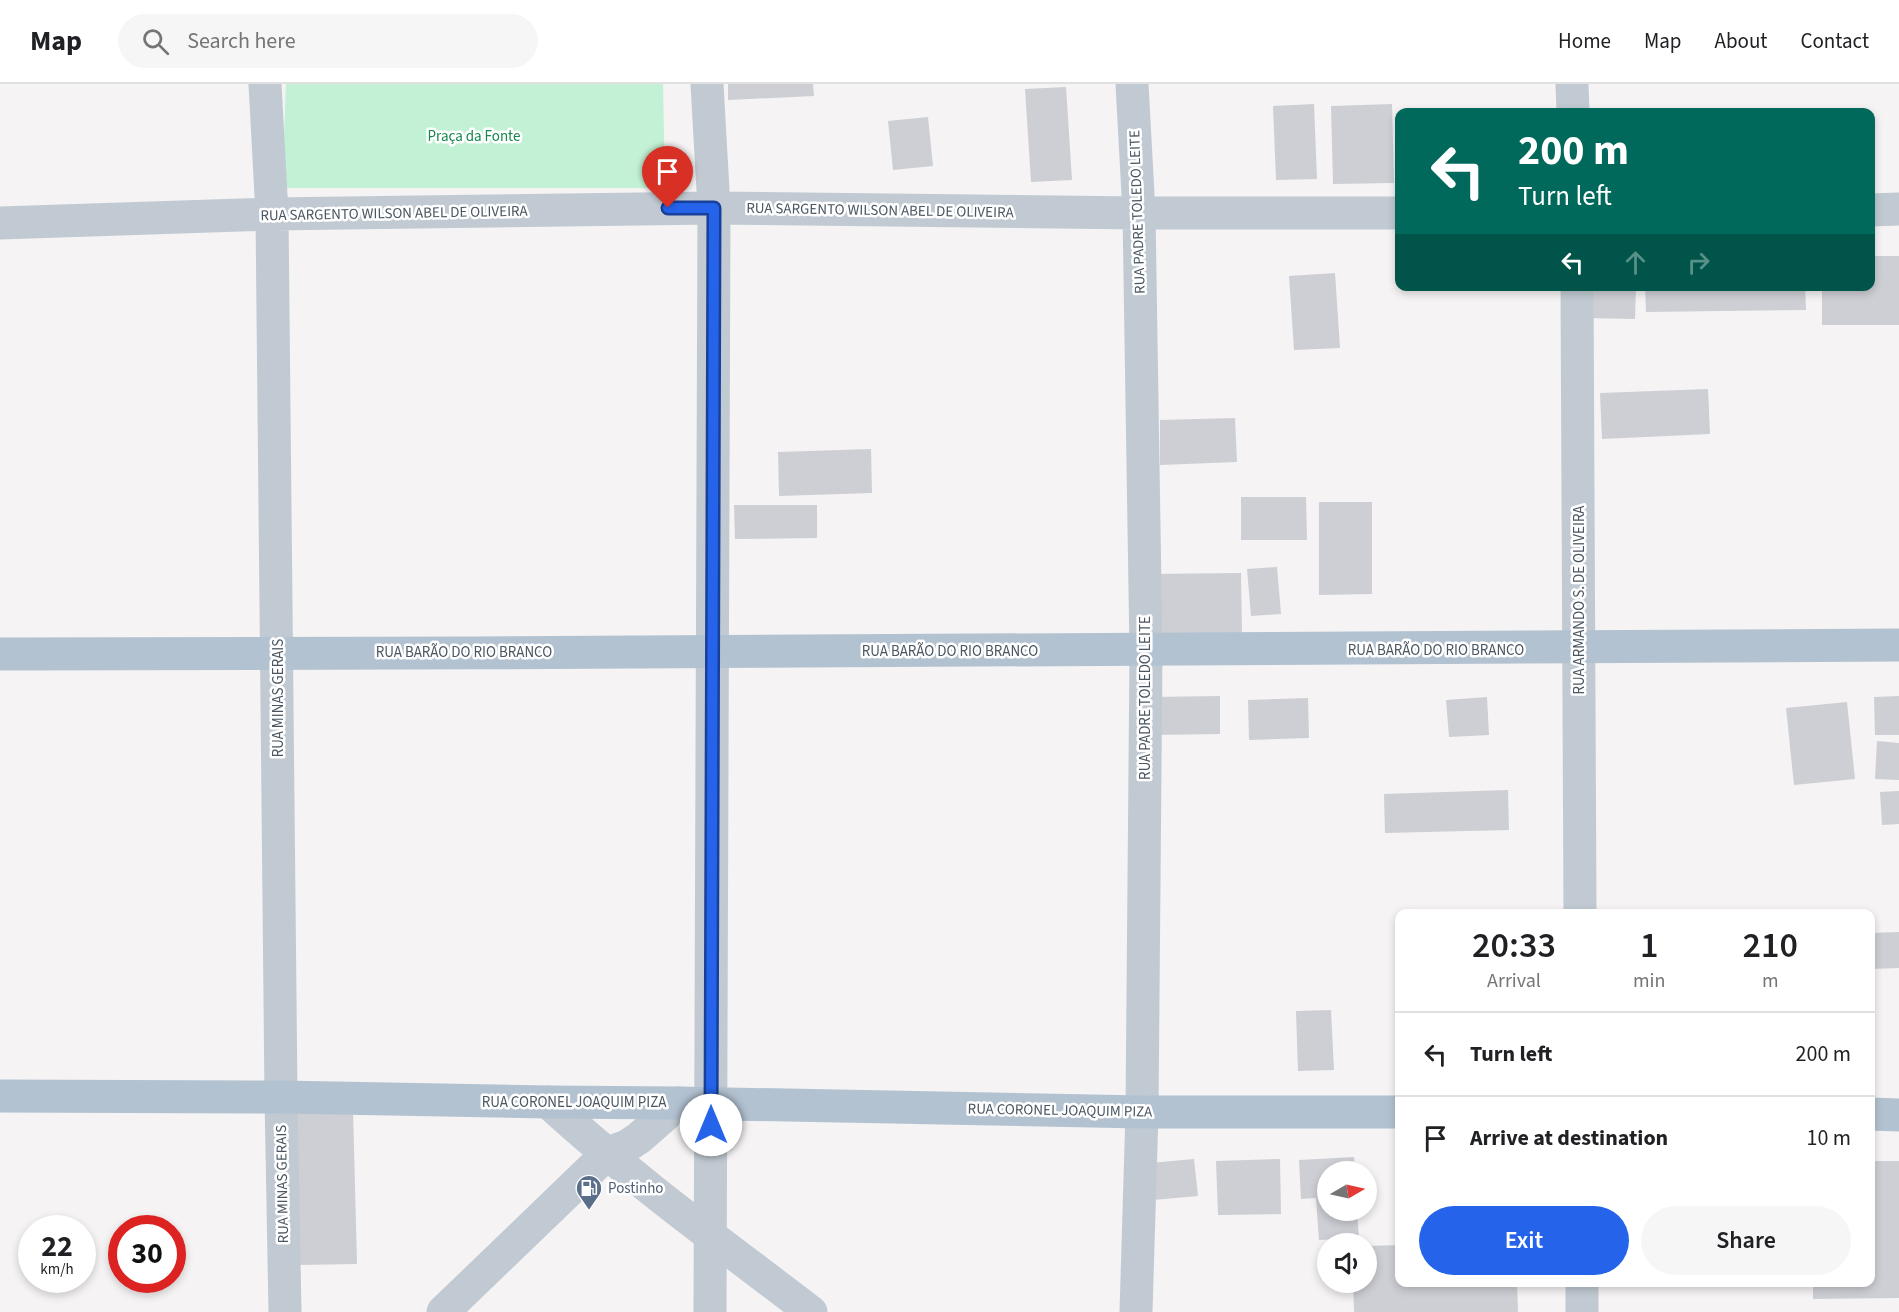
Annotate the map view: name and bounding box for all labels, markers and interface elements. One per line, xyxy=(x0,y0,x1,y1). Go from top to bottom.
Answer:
search box xyxy=(118,14,538,68)
text: Map xyxy=(30,21,82,61)
icon: search xyxy=(139,25,172,58)
text: Search here xyxy=(187,25,296,57)
text: Home xyxy=(1558,26,1611,56)
text: Map xyxy=(1644,26,1682,56)
text: About xyxy=(1715,26,1767,56)
text: Contact xyxy=(1800,26,1869,56)
text: 200 m xyxy=(1518,121,1629,181)
park label: Praça da Fonte xyxy=(428,126,520,147)
street label: RUA PADRE TOLEDO LEITE xyxy=(1124,130,1151,294)
icon: left xyxy=(1419,132,1497,210)
pin xyxy=(642,146,693,208)
icon: arrive xyxy=(651,155,684,188)
text: Turn left xyxy=(1518,177,1612,216)
street label: RUA SARGENTO WILSON ABEL DE OLIVEIRA xyxy=(746,198,1015,223)
street label: RUA SARGENTO WILSON ABEL DE OLIVEIRA xyxy=(260,201,529,226)
icon: left xyxy=(1556,246,1589,279)
icon: ahead xyxy=(1619,246,1652,279)
icon: right xyxy=(1682,246,1715,279)
street label: RUA ARMANDO S. DE OLIVEIRA xyxy=(1569,505,1590,695)
street label: RUA PADRE TOLEDO LEITE xyxy=(1135,616,1156,780)
street label: RUA MINAS GERAIS xyxy=(268,639,289,757)
street label: RUA BARÃO DO RIO BRANCO xyxy=(1348,640,1524,661)
street label: RUA BARÃO DO RIO BRANCO xyxy=(862,641,1038,662)
street label: RUA BARÃO DO RIO BRANCO xyxy=(376,642,552,663)
text: 20:33 xyxy=(1472,920,1556,971)
text: 1 xyxy=(1640,920,1658,971)
text: 210 xyxy=(1742,920,1798,971)
text: Arrival xyxy=(1487,967,1541,995)
text: min xyxy=(1633,967,1665,995)
text: m xyxy=(1762,967,1778,995)
icon: left xyxy=(1419,1038,1452,1071)
text: Turn left xyxy=(1470,1038,1552,1070)
text: 200 m xyxy=(1796,1038,1851,1070)
street label: RUA CORONEL JOAQUIM PIZA xyxy=(482,1092,667,1113)
position arrow xyxy=(679,1093,743,1157)
street label: RUA CORONEL JOAQUIM PIZA xyxy=(967,1098,1153,1123)
icon: arrive xyxy=(1419,1122,1452,1155)
text: Arrive at destination xyxy=(1470,1122,1668,1154)
text: 10 m xyxy=(1806,1122,1851,1154)
street label: RUA MINAS GERAIS xyxy=(271,1125,294,1243)
north arrow xyxy=(1317,1161,1377,1221)
map controls xyxy=(1317,1161,1377,1293)
fuel station icon: Postinho xyxy=(574,1173,604,1211)
place label: Postinho xyxy=(608,1178,663,1199)
button: Exit xyxy=(1419,1206,1629,1275)
button: Share xyxy=(1641,1206,1851,1275)
speed limit sign: 30 xyxy=(108,1215,186,1293)
text: 22 xyxy=(41,1225,73,1268)
button: sound xyxy=(1317,1233,1377,1293)
text: km/h xyxy=(40,1259,74,1280)

